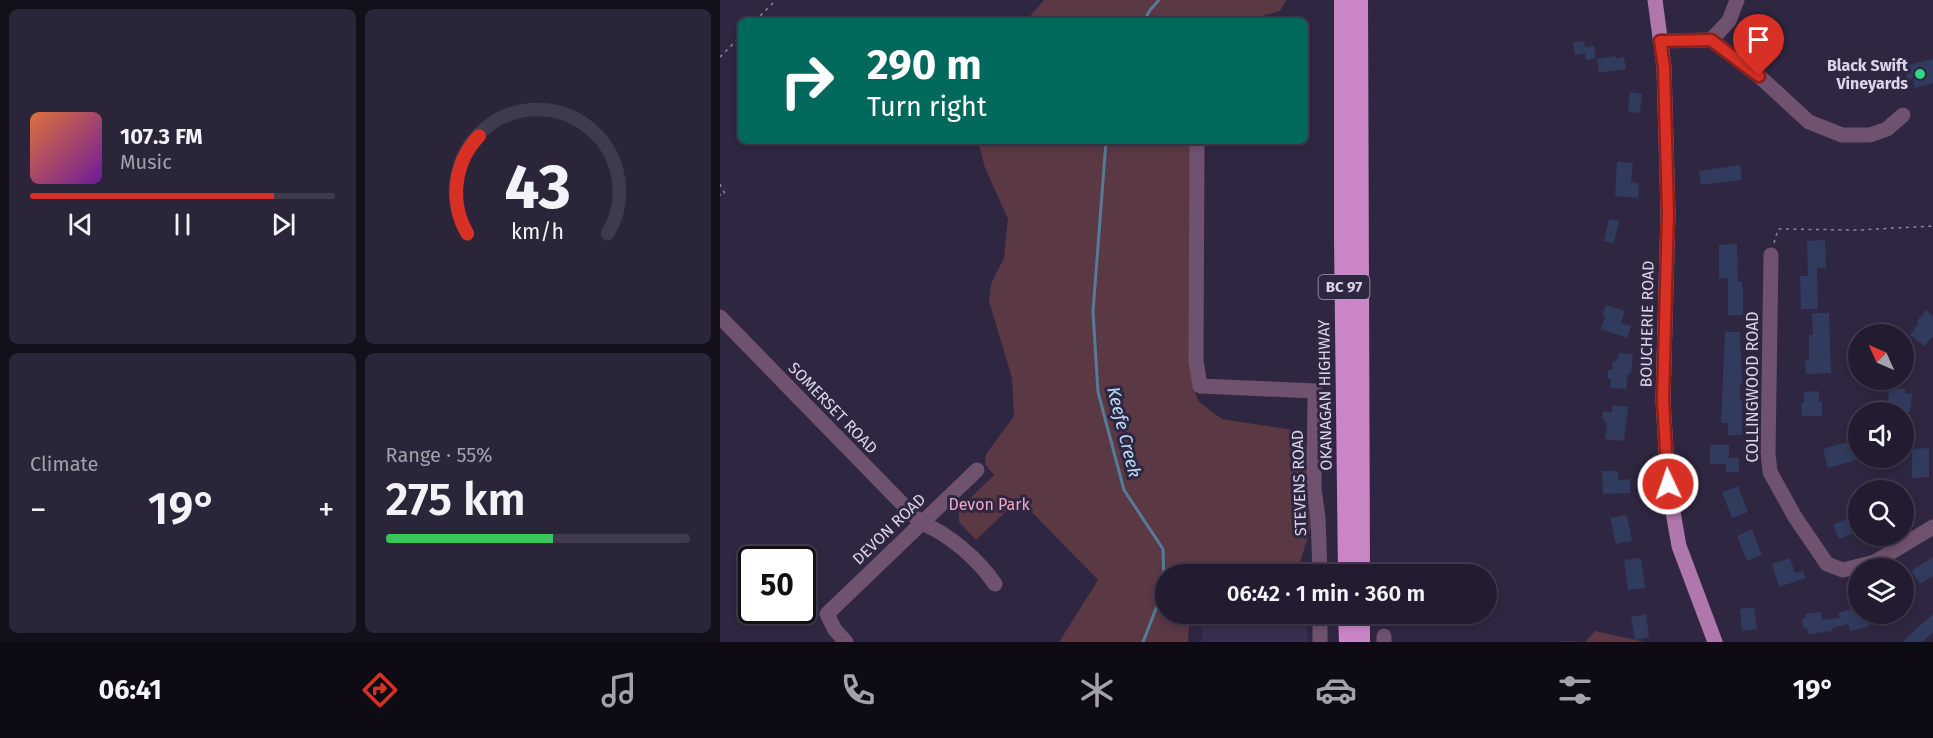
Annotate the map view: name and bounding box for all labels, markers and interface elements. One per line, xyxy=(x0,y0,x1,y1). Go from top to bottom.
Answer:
pin xyxy=(1733,14,1784,76)
icon: arrive xyxy=(1742,23,1775,56)
text: 290 m xyxy=(867,40,982,90)
icon: right xyxy=(768,42,846,120)
place label: Black Swift Vineyards xyxy=(1827,56,1909,93)
marker: Black Swift Vineyards xyxy=(1913,67,1927,81)
text: Turn right xyxy=(867,91,987,123)
text: 107.3 FM xyxy=(120,123,203,150)
text: Music xyxy=(120,150,172,174)
text: 43 xyxy=(504,150,571,225)
icon: previous xyxy=(64,208,97,241)
icon: pause xyxy=(166,208,199,241)
icon: next xyxy=(267,208,300,241)
text: km/h xyxy=(511,219,564,245)
street label: BOUCHERIE ROAD xyxy=(1636,260,1658,388)
road number: BC 97 xyxy=(1318,275,1370,299)
street label: COLLINGWOOD ROAD xyxy=(1743,311,1762,463)
street label: OKANAGAN HIGHWAY xyxy=(1314,319,1336,471)
north arrow xyxy=(1848,324,1914,390)
map controls xyxy=(1848,324,1914,624)
street label: SOMERSET ROAD xyxy=(784,358,882,458)
water label: Keefe Creek xyxy=(1102,384,1146,480)
button: sound xyxy=(1848,402,1914,468)
street label: STEVENS ROAD xyxy=(1288,429,1310,537)
text: Range · 55% xyxy=(386,443,492,467)
text: Climate xyxy=(30,452,98,476)
position arrow xyxy=(1636,452,1700,516)
text: 275 km xyxy=(386,473,526,527)
button: search xyxy=(1848,480,1914,546)
text: 19° xyxy=(148,482,217,536)
text: − xyxy=(30,490,47,530)
text: + xyxy=(318,490,335,530)
street label: DEVON ROAD xyxy=(849,490,929,568)
park label: Devon Park xyxy=(948,495,1030,514)
speed limit sign: 50 xyxy=(738,546,816,624)
button: layers xyxy=(1848,558,1914,624)
text: 06:42 · 1 min · 360 m xyxy=(1227,580,1425,607)
icon: directions xyxy=(359,669,401,711)
icon: music xyxy=(598,669,640,711)
icon: phone xyxy=(837,669,879,711)
icon: climate xyxy=(1076,669,1118,711)
icon: car xyxy=(1315,669,1357,711)
icon: filters xyxy=(1554,669,1596,711)
text: 06:41 xyxy=(99,674,162,706)
text: 19° xyxy=(1793,674,1834,706)

